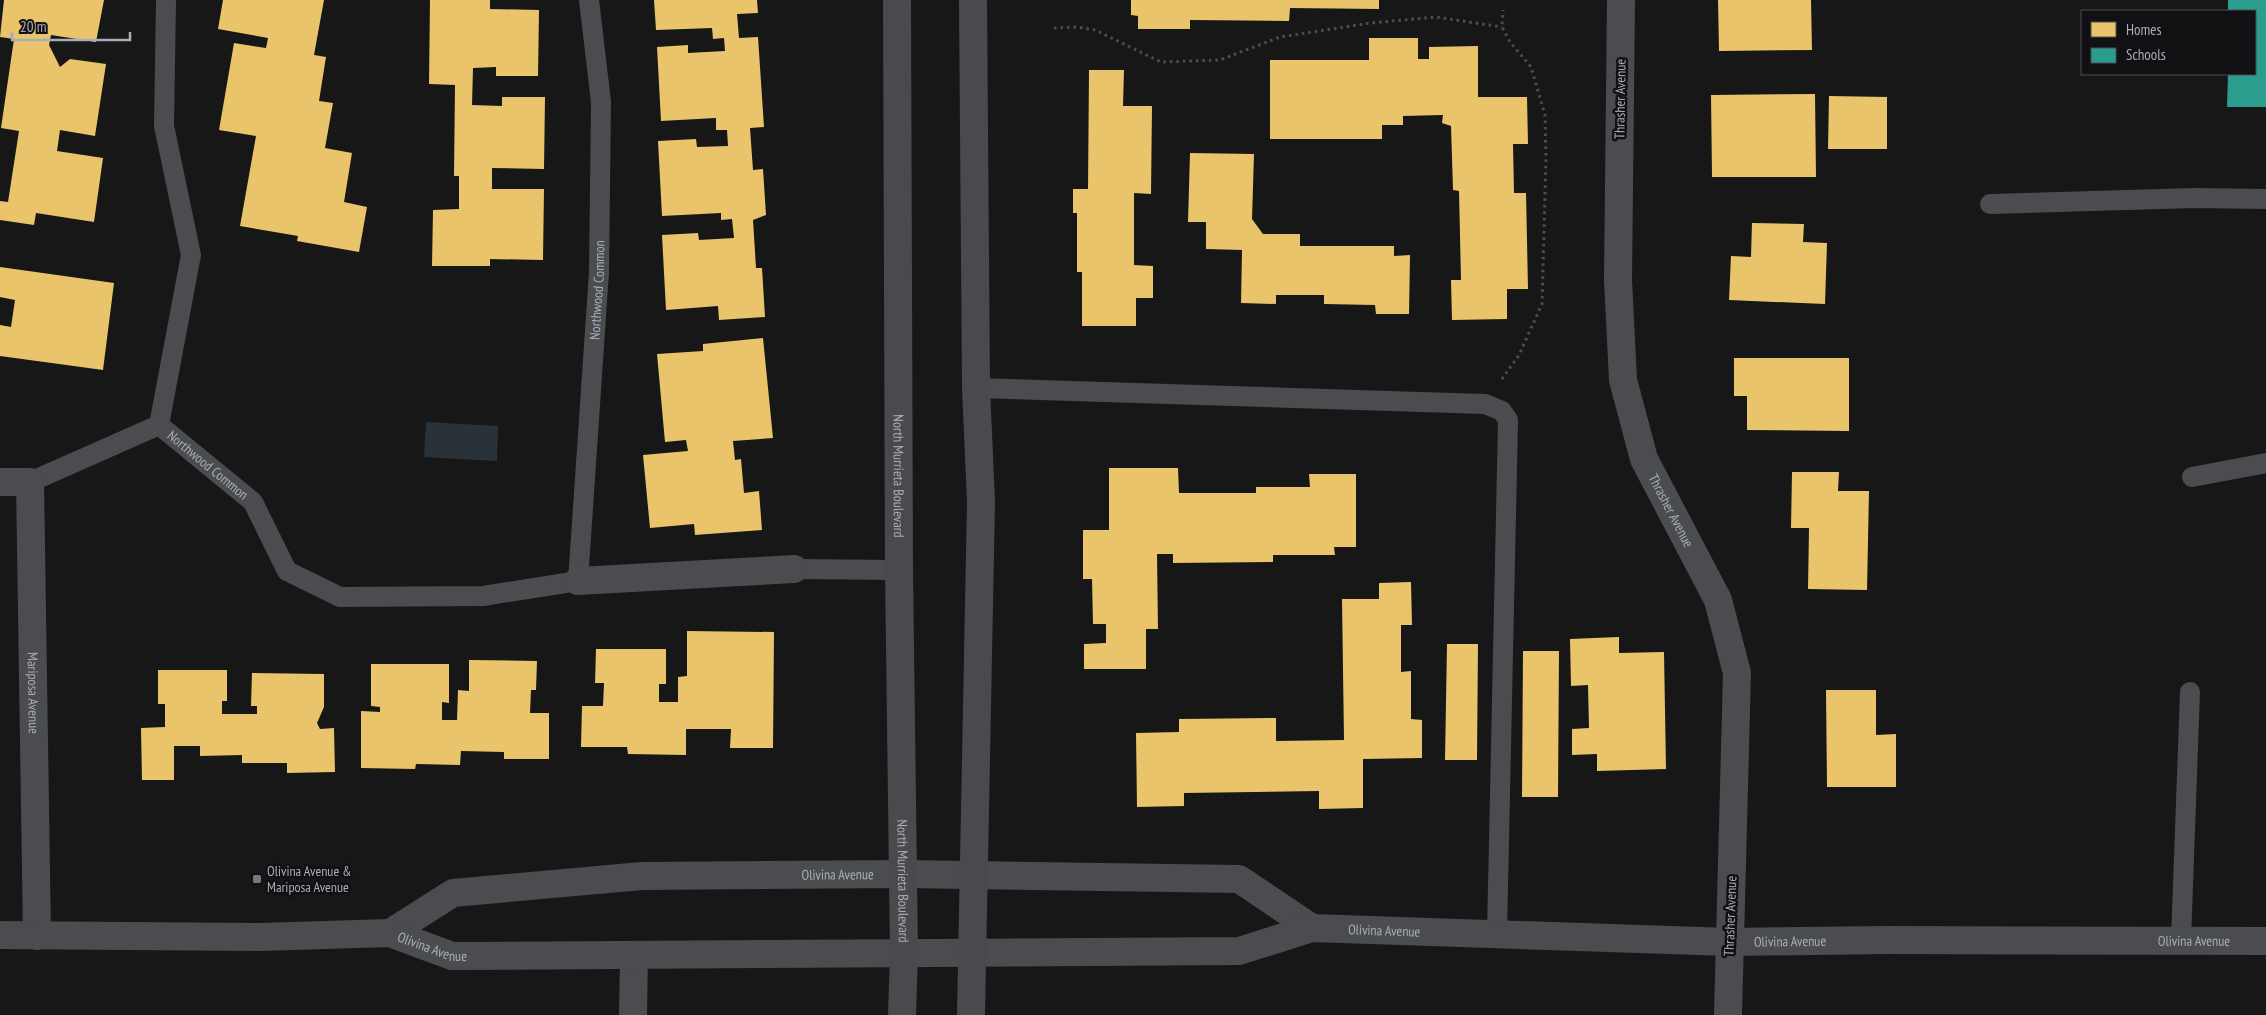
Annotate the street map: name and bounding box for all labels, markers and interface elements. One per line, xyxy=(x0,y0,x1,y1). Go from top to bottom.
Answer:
scale bar xyxy=(12,10,130,42)
legend xyxy=(2081,10,2256,75)
text: 20 m xyxy=(20,17,46,36)
text: Homes xyxy=(2126,20,2162,39)
text: Schools xyxy=(2126,45,2166,64)
street label: Thrasher Avenue xyxy=(1610,58,1630,139)
street label: Northwood Common xyxy=(585,240,608,340)
street label: North Murrieta Boulevard xyxy=(889,414,908,538)
street label: Northwood Common xyxy=(164,427,252,504)
street label: Thrasher Avenue xyxy=(1644,471,1698,550)
street label: Mariposa Avenue xyxy=(24,652,43,734)
street label: North Murrieta Boulevard xyxy=(893,819,913,943)
place label: Olivina Avenue & Mariposa Avenue xyxy=(267,862,351,896)
street label: Olivina Avenue xyxy=(801,865,874,884)
marker: Olivina Avenue & Mariposa Avenue xyxy=(251,873,263,885)
street label: Thrasher Avenue xyxy=(1720,875,1740,956)
street label: Olivina Avenue xyxy=(1348,920,1421,941)
street label: Olivina Avenue xyxy=(395,928,467,965)
street label: Olivina Avenue xyxy=(1754,932,1826,951)
street label: Olivina Avenue xyxy=(2158,932,2230,950)

